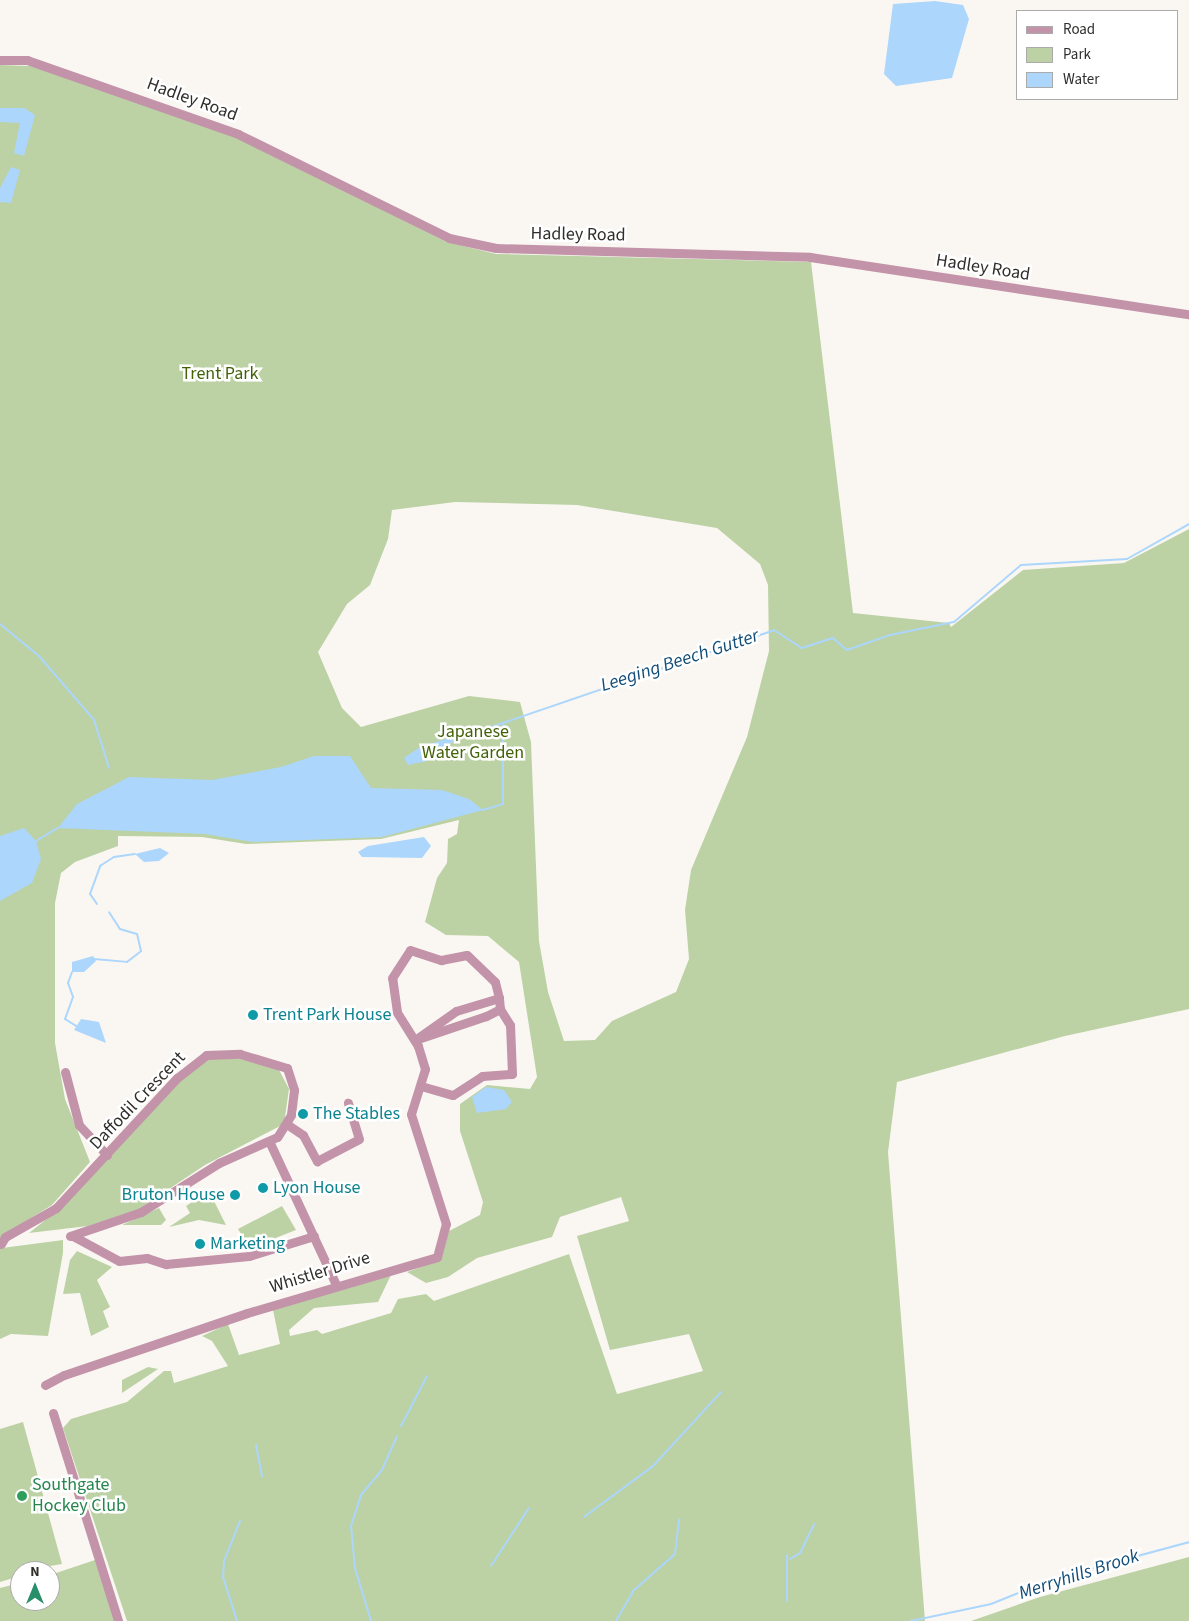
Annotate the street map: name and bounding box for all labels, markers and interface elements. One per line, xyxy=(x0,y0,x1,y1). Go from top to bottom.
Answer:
legend xyxy=(1016,10,1179,100)
text: Road xyxy=(1063,19,1095,40)
text: Park xyxy=(1063,44,1091,65)
text: Water xyxy=(1063,69,1099,90)
street label: Hadley Road xyxy=(144,74,240,126)
street label: Hadley Road xyxy=(530,223,626,247)
street label: Hadley Road xyxy=(934,250,1032,286)
park label: Trent Park xyxy=(182,363,258,385)
water label: Leeging Beech Gutter xyxy=(598,625,762,697)
park label: Japanese Water Garden xyxy=(422,722,524,764)
place label: Trent Park House xyxy=(263,1004,391,1026)
marker: Trent Park House xyxy=(247,1009,259,1021)
street label: Daffodil Crescent xyxy=(86,1047,190,1155)
place label: The Stables xyxy=(313,1103,400,1125)
marker: The Stables xyxy=(297,1108,309,1120)
place label: Lyon House xyxy=(273,1177,360,1199)
marker: Lyon House xyxy=(257,1182,269,1194)
place label: Bruton House xyxy=(122,1184,225,1206)
marker: Bruton House xyxy=(229,1189,241,1201)
place label: Marketing xyxy=(210,1233,285,1255)
marker: Marketing xyxy=(194,1238,206,1250)
street label: Whistler Drive xyxy=(267,1247,373,1299)
place label: Southgate Hockey Club xyxy=(32,1475,126,1518)
marker: Southgate Hockey Club xyxy=(16,1490,28,1502)
water label: Merryhills Brook xyxy=(1016,1545,1142,1605)
north arrow xyxy=(10,1561,60,1611)
text: N xyxy=(30,1562,40,1582)

